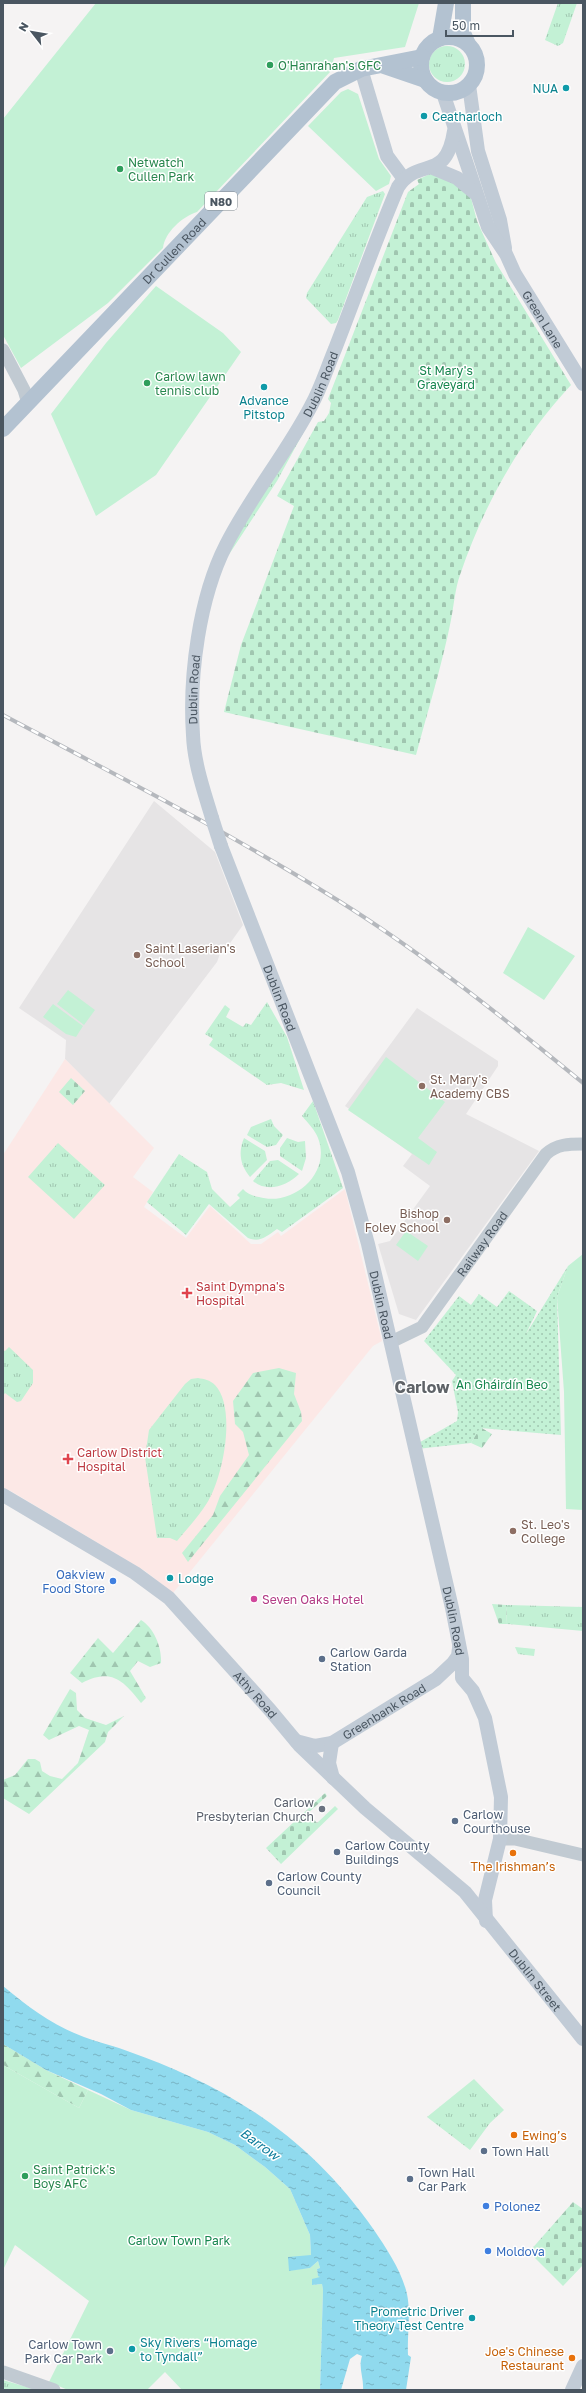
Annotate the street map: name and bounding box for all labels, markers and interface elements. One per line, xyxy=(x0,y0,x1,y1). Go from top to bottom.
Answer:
north arrow xyxy=(12,12,52,52)
scale bar xyxy=(446,12,513,38)
text: 50 m xyxy=(452,18,480,33)
text: N xyxy=(15,20,31,34)
place label: O'Hanrahan's GFC xyxy=(278,58,381,73)
marker: O'Hanrahan's GFC xyxy=(265,60,275,70)
place label: NUA xyxy=(532,81,558,96)
marker: NUA xyxy=(561,83,571,93)
place label: Ceatharloch xyxy=(432,109,502,124)
marker: Ceatharloch xyxy=(419,111,429,121)
place label: Netwatch Cullen Park xyxy=(128,155,195,184)
marker: Netwatch Cullen Park xyxy=(115,164,125,174)
road number: N80 xyxy=(205,192,237,210)
street label: Dr Cullen Road xyxy=(139,214,209,287)
street label: Green Lane xyxy=(519,288,567,351)
street label: Dublin Road xyxy=(299,349,341,419)
park label: St Mary's Graveyard xyxy=(417,363,475,392)
place label: Carlow lawn tennis club xyxy=(155,369,226,398)
marker: Carlow lawn tennis club xyxy=(142,378,152,388)
marker: Advance Pitstop xyxy=(259,382,269,392)
place label: Advance Pitstop xyxy=(239,393,289,422)
street label: Dublin Road xyxy=(185,654,203,725)
place label: Saint Laserian's School xyxy=(145,941,236,970)
marker: Saint Laserian's School xyxy=(132,950,142,960)
street label: Dublin Road xyxy=(260,963,300,1033)
place label: St. Mary's Academy CBS xyxy=(430,1072,510,1101)
marker: St. Mary's Academy CBS xyxy=(417,1081,427,1091)
place label: Bishop Foley School xyxy=(365,1206,439,1235)
street label: Railway Road xyxy=(453,1208,510,1279)
marker: Bishop Foley School xyxy=(442,1215,452,1225)
street label: Dublin Road xyxy=(367,1269,397,1341)
place label: Saint Dympna's Hospital xyxy=(196,1279,285,1308)
marker: Saint Dympna's Hospital xyxy=(181,1287,193,1299)
district label: Carlow xyxy=(395,1377,450,1397)
park label: An Gháirdín Beo xyxy=(456,1377,548,1392)
place label: Carlow District Hospital xyxy=(77,1445,162,1474)
marker: Carlow District Hospital xyxy=(62,1453,74,1465)
place label: St. Leo's College xyxy=(521,1517,570,1546)
marker: St. Leo's College xyxy=(508,1526,518,1536)
place label: Oakview Food Store xyxy=(42,1567,105,1596)
place label: Lodge xyxy=(178,1571,214,1586)
marker: Lodge xyxy=(165,1573,175,1583)
marker: Oakview Food Store xyxy=(108,1576,118,1586)
street label: Dublin Road xyxy=(440,1585,469,1656)
place label: Seven Oaks Hotel xyxy=(262,1592,364,1607)
marker: Seven Oaks Hotel xyxy=(249,1594,259,1604)
place label: Carlow Garda Station xyxy=(330,1645,407,1674)
marker: Carlow Garda Station xyxy=(317,1654,327,1664)
street label: Athy Road xyxy=(230,1667,281,1721)
street label: Greenbank Road xyxy=(340,1680,428,1742)
place label: Carlow Presbyterian Church xyxy=(196,1795,314,1824)
marker: Carlow Presbyterian Church xyxy=(317,1804,327,1814)
place label: Carlow Courthouse xyxy=(463,1807,531,1836)
marker: Carlow Courthouse xyxy=(450,1816,460,1826)
place label: Carlow County Buildings xyxy=(345,1838,430,1867)
marker: Carlow County Buildings xyxy=(332,1847,342,1857)
marker: The Irishman’s xyxy=(508,1848,518,1858)
place label: The Irishman’s xyxy=(471,1859,555,1874)
place label: Carlow County Council xyxy=(277,1869,362,1898)
marker: Carlow County Council xyxy=(264,1878,274,1888)
street label: Dublin Street xyxy=(506,1945,565,2014)
water label: Barrow xyxy=(237,2125,284,2164)
place label: Ewing’s xyxy=(522,2128,567,2143)
marker: Ewing’s xyxy=(509,2130,519,2140)
place label: Town Hall xyxy=(492,2144,549,2159)
marker: Town Hall xyxy=(479,2146,489,2156)
place label: Saint Patrick's Boys AFC xyxy=(33,2162,115,2191)
place label: Town Hall Car Park xyxy=(418,2165,475,2194)
marker: Saint Patrick's Boys AFC xyxy=(20,2171,30,2181)
marker: Town Hall Car Park xyxy=(405,2174,415,2184)
place label: Polonez xyxy=(494,2199,540,2214)
marker: Polonez xyxy=(481,2201,491,2211)
park label: Carlow Town Park xyxy=(128,2233,231,2248)
place label: Moldova xyxy=(496,2244,545,2259)
marker: Moldova xyxy=(483,2246,493,2256)
place label: Prometric Driver Theory Test Centre xyxy=(354,2304,464,2333)
marker: Prometric Driver Theory Test Centre xyxy=(467,2313,477,2323)
place label: Sky Rivers “Homage to Tyndall” xyxy=(140,2335,257,2364)
place label: Carlow Town Park Car Park xyxy=(24,2337,102,2366)
marker: Sky Rivers “Homage to Tyndall” xyxy=(127,2344,137,2354)
place label: Joe's Chinese Restaurant xyxy=(485,2344,564,2373)
marker: Carlow Town Park Car Park xyxy=(105,2346,115,2356)
marker: Joe's Chinese Restaurant xyxy=(567,2353,577,2363)

